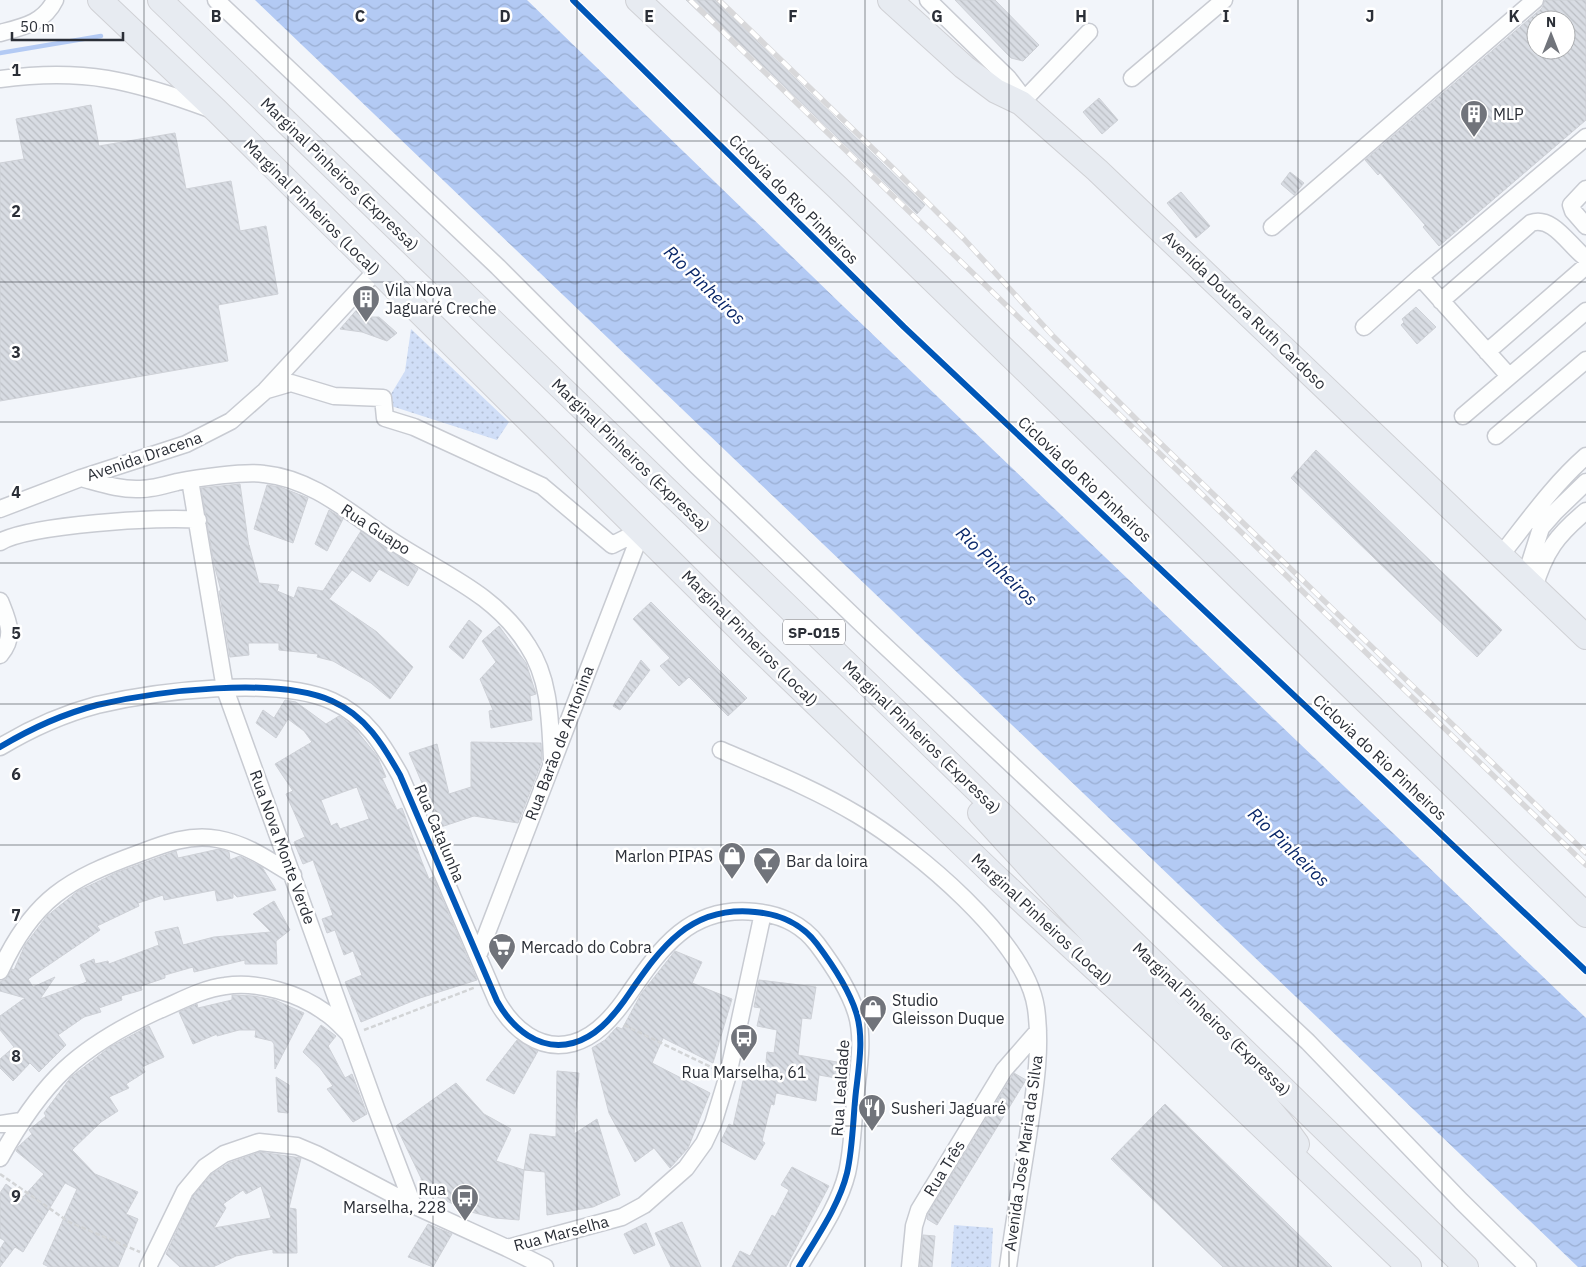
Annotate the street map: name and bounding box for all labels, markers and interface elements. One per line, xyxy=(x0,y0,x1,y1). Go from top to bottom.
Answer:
text: B xyxy=(211,6,222,26)
text: C xyxy=(355,6,365,26)
text: D xyxy=(499,6,511,26)
text: E xyxy=(644,6,654,26)
text: F xyxy=(788,6,798,26)
text: G xyxy=(931,6,943,26)
text: H xyxy=(1075,6,1087,26)
text: I xyxy=(1223,6,1230,26)
text: J xyxy=(1366,6,1374,26)
text: K xyxy=(1508,6,1520,26)
scale bar xyxy=(12,10,124,42)
north arrow xyxy=(1526,10,1576,60)
text: N xyxy=(1546,13,1556,31)
text: 50 m xyxy=(20,17,55,36)
text: 1 xyxy=(11,60,21,80)
street label: Marginal Pinheiros (Expressa) xyxy=(257,93,423,255)
building icon: MLP xyxy=(1459,99,1489,138)
place label: MLP xyxy=(1493,104,1524,124)
street label: Ciclovia do Rio Pinheiros xyxy=(725,130,863,268)
street label: Marginal Pinheiros (Local) xyxy=(240,135,384,279)
text: 2 xyxy=(11,201,21,221)
street label: Avenida Doutora Ruth Cardoso xyxy=(1159,227,1331,394)
water label: Rio Pinheiros xyxy=(659,240,751,330)
place label: Vila Nova Jaguaré Creche xyxy=(385,280,497,318)
building icon: Vila Nova Jaguaré Creche xyxy=(351,284,381,323)
text: 3 xyxy=(11,342,21,362)
street label: Marginal Pinheiros (Expressa) xyxy=(548,374,714,536)
street label: Ciclovia do Rio Pinheiros xyxy=(1014,412,1156,546)
street label: Avenida Dracena xyxy=(84,427,205,485)
text: 4 xyxy=(11,482,21,502)
street label: Rua Guapo xyxy=(338,499,414,559)
water label: Rio Pinheiros xyxy=(951,521,1043,611)
street label: Marginal Pinheiros (Local) xyxy=(678,566,822,710)
road number: SP-015 xyxy=(783,620,845,644)
text: 5 xyxy=(11,623,21,643)
street label: Marginal Pinheiros (Expressa) xyxy=(839,656,1005,818)
street label: Rua Barão de Antonina xyxy=(520,662,598,823)
street label: Ciclovia do Rio Pinheiros xyxy=(1309,690,1451,824)
text: 6 xyxy=(11,764,21,784)
street label: Rua Nova Monte Verde xyxy=(246,767,320,927)
street label: Rua Catalunha xyxy=(410,781,470,885)
water label: Rio Pinheiros xyxy=(1243,802,1335,892)
shop icon: Marlon PIPAS xyxy=(717,841,747,880)
place label: Marlon PIPAS xyxy=(615,846,713,866)
bar icon: Bar da loira xyxy=(752,846,782,885)
street label: Marginal Pinheiros (Local) xyxy=(968,849,1116,989)
place label: Bar da loira xyxy=(786,851,868,871)
text: 7 xyxy=(11,905,21,925)
supermarket icon: Mercado do Cobra xyxy=(487,932,517,971)
place label: Mercado do Cobra xyxy=(521,937,652,957)
street label: Marginal Pinheiros (Expressa) xyxy=(1129,938,1295,1100)
place label: Studio Gleisson Duque xyxy=(892,990,1005,1028)
shop icon: Studio Gleisson Duque xyxy=(858,994,888,1033)
bus stop icon: Rua Marselha, 61 xyxy=(729,1023,759,1062)
street label: Rua Lealdade xyxy=(827,1039,853,1137)
text: 8 xyxy=(11,1046,21,1066)
street label: Avenida José Maria da Silva xyxy=(999,1053,1047,1252)
place label: Rua Marselha, 61 xyxy=(681,1062,807,1082)
restaurant icon: Susheri Jaguaré xyxy=(857,1093,887,1132)
place label: Susheri Jaguaré xyxy=(891,1098,1006,1118)
street label: Rua Três xyxy=(919,1136,969,1200)
place label: Rua Marselha, 228 xyxy=(343,1179,446,1217)
bus stop icon: Rua Marselha, 228 xyxy=(450,1183,480,1222)
text: 9 xyxy=(11,1186,21,1206)
street label: Rua Marselha xyxy=(511,1211,611,1255)

